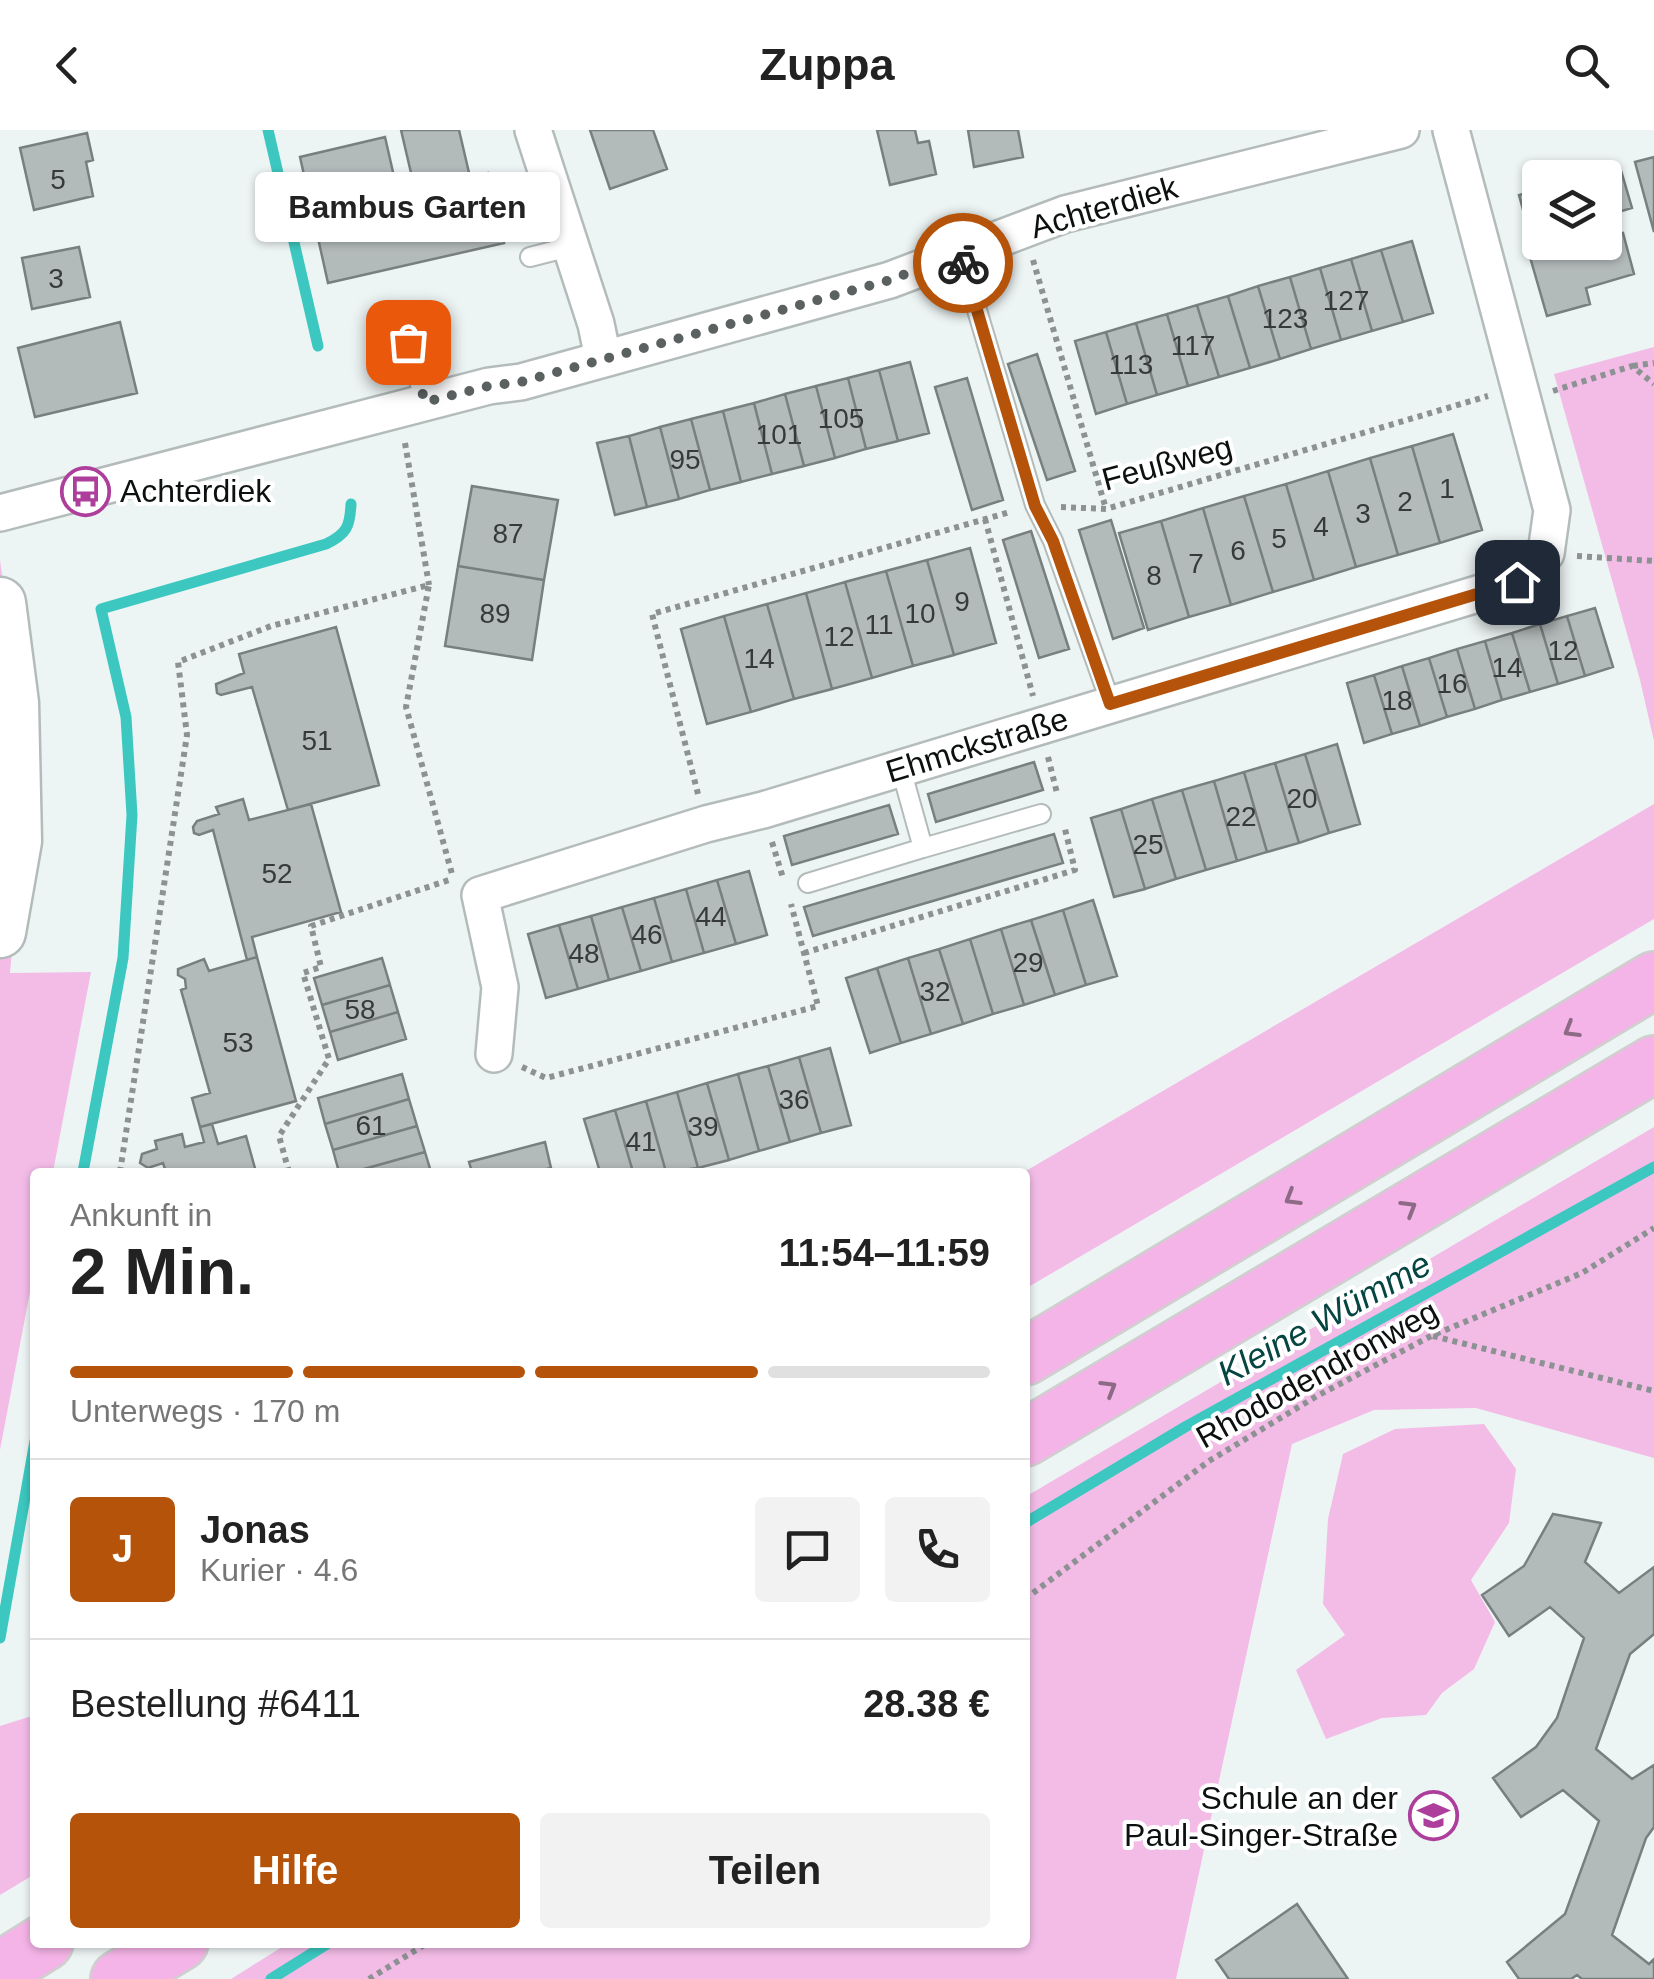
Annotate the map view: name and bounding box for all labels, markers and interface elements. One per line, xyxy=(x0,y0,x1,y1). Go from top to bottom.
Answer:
icon: back xyxy=(40,38,95,93)
icon: search xyxy=(1559,38,1614,93)
text: Zuppa xyxy=(760,39,894,90)
map controls xyxy=(1522,160,1622,260)
button: layers xyxy=(1522,160,1622,260)
house number: 5 xyxy=(50,164,66,195)
street label: Achterdiek xyxy=(1026,169,1183,245)
callout: Bambus Garten xyxy=(255,172,560,242)
text: Bambus Garten xyxy=(288,189,527,225)
courier xyxy=(913,213,1013,313)
icon: bike xyxy=(936,236,991,291)
house number: 3 xyxy=(48,263,64,294)
house number: 127 xyxy=(1323,285,1369,316)
pin xyxy=(366,300,451,385)
house number: 123 xyxy=(1262,303,1308,334)
icon: bag xyxy=(381,315,436,370)
house number: 117 xyxy=(1171,330,1215,361)
house number: 113 xyxy=(1109,349,1153,380)
house number: 105 xyxy=(818,403,864,434)
house number: 101 xyxy=(756,419,802,450)
street label: Feußweg xyxy=(1098,428,1236,498)
house number: 95 xyxy=(669,444,701,475)
bus stop icon: Achterdiek xyxy=(59,465,111,517)
place label: Achterdiek xyxy=(120,473,272,509)
house number: 1 xyxy=(1439,473,1455,504)
house number: 2 xyxy=(1397,486,1413,517)
house number: 3 xyxy=(1355,498,1371,529)
house number: 4 xyxy=(1313,511,1329,542)
house number: 87 xyxy=(492,518,524,549)
house number: 5 xyxy=(1271,523,1287,554)
house number: 6 xyxy=(1230,535,1246,566)
pin xyxy=(1475,540,1560,625)
house number: 7 xyxy=(1188,548,1204,579)
icon: home xyxy=(1490,555,1545,610)
house number: 8 xyxy=(1146,560,1162,591)
house number: 9 xyxy=(954,586,970,617)
house number: 89 xyxy=(479,598,511,629)
house number: 10 xyxy=(904,598,936,629)
house number: 11 xyxy=(864,609,894,640)
house number: 12 xyxy=(823,621,855,652)
house number: 12 xyxy=(1547,635,1579,666)
house number: 14 xyxy=(743,643,775,674)
house number: 14 xyxy=(1491,652,1523,683)
house number: 16 xyxy=(1436,668,1468,699)
house number: 18 xyxy=(1381,685,1413,716)
street label: Ehmckstraße xyxy=(882,700,1072,790)
house number: 51 xyxy=(301,725,333,756)
house number: 20 xyxy=(1286,783,1318,814)
house number: 22 xyxy=(1225,801,1257,832)
house number: 25 xyxy=(1132,829,1164,860)
house number: 52 xyxy=(261,858,293,889)
house number: 44 xyxy=(695,901,727,932)
house number: 46 xyxy=(631,919,663,950)
house number: 48 xyxy=(568,938,600,969)
house number: 29 xyxy=(1012,947,1044,978)
house number: 32 xyxy=(919,976,951,1007)
house number: 58 xyxy=(344,994,376,1025)
one-way arrow xyxy=(1564,1018,1582,1037)
house number: 53 xyxy=(222,1027,254,1058)
house number: 36 xyxy=(778,1084,810,1115)
house number: 61 xyxy=(355,1110,387,1141)
house number: 39 xyxy=(687,1111,719,1142)
house number: 41 xyxy=(625,1126,657,1157)
one-way arrow xyxy=(1285,1186,1303,1205)
text: Ankunft in xyxy=(70,1197,212,1233)
one-way arrow xyxy=(1398,1201,1416,1220)
text: 11:54–11:59 xyxy=(779,1232,990,1274)
text: 2 Min. xyxy=(70,1235,254,1308)
water label: Kleine Wümme xyxy=(1211,1243,1437,1393)
street label: Rhododendronweg xyxy=(1190,1293,1444,1455)
one-way arrow xyxy=(1098,1381,1116,1400)
text: Unterwegs · 170 m xyxy=(70,1393,340,1429)
button: chat xyxy=(755,1497,860,1602)
button: phone xyxy=(885,1497,990,1602)
text: Jonas xyxy=(200,1509,310,1551)
text: J xyxy=(112,1528,133,1570)
text: Kurier · 4.6 xyxy=(200,1552,358,1588)
text: Bestellung #6411 xyxy=(70,1683,361,1725)
text: 28.38 € xyxy=(863,1683,990,1725)
place label: Schule an der Paul-Singer-Straße xyxy=(1124,1780,1398,1853)
school or university icon: Schule an der Paul-Singer-Straße xyxy=(1407,1790,1459,1842)
button: Hilfe xyxy=(70,1813,520,1928)
button: Teilen xyxy=(540,1813,990,1928)

